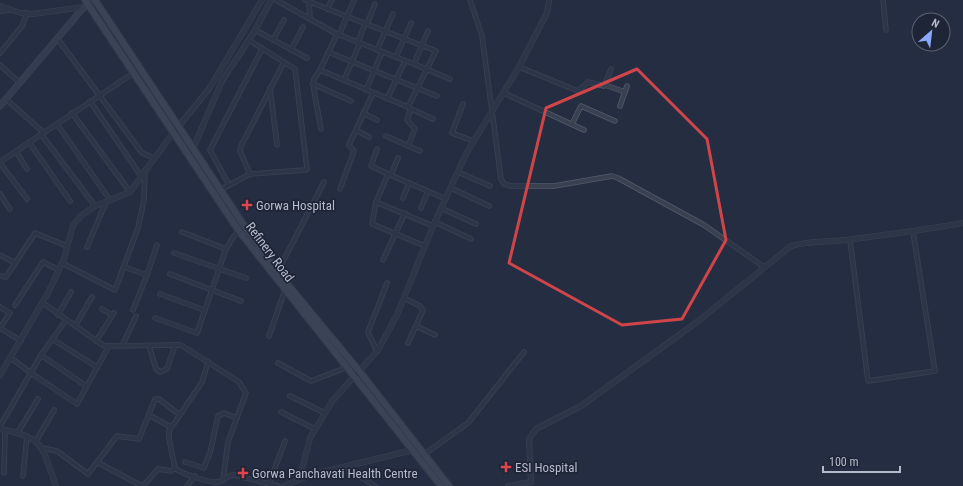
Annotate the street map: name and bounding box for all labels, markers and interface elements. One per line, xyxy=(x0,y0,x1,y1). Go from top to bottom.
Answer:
north arrow xyxy=(911,12,951,52)
text: N xyxy=(929,16,942,31)
place label: Gorwa Hospital xyxy=(256,198,335,213)
marker: Gorwa Hospital xyxy=(241,199,253,211)
street label: Refinery Road xyxy=(243,219,297,285)
scale bar xyxy=(823,448,900,474)
text: 100 m xyxy=(829,455,859,469)
place label: ESI Hospital xyxy=(515,460,577,475)
marker: ESI Hospital xyxy=(500,461,512,473)
place label: Gorwa Panchavati Health Centre xyxy=(252,466,418,481)
marker: Gorwa Panchavati Health Centre xyxy=(237,467,249,479)

